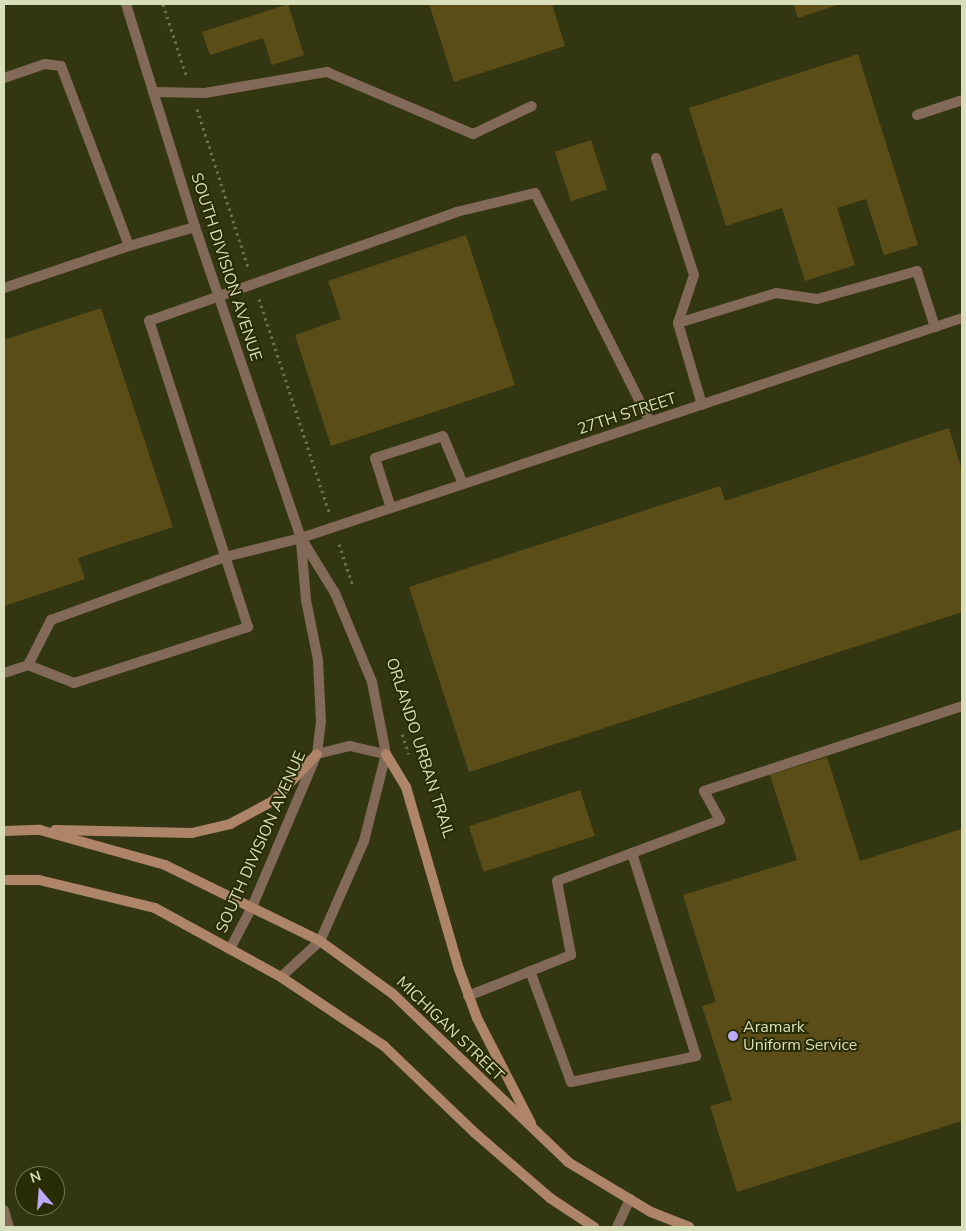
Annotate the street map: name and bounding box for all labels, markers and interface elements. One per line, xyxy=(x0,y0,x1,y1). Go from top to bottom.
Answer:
street label: SOUTH DIVISION AVENUE xyxy=(186,170,266,364)
street label: 27TH STREET xyxy=(575,389,679,439)
street label: ORLANDO URBAN TRAIL xyxy=(382,655,458,841)
street label: SOUTH DIVISION AVENUE xyxy=(212,748,310,936)
street label: MICHIGAN STREET xyxy=(392,973,508,1085)
place label: Aramark Uniform Service xyxy=(743,1017,857,1055)
marker: Aramark Uniform Service xyxy=(727,1030,739,1042)
north arrow xyxy=(15,1166,65,1216)
text: N xyxy=(28,1167,43,1188)

